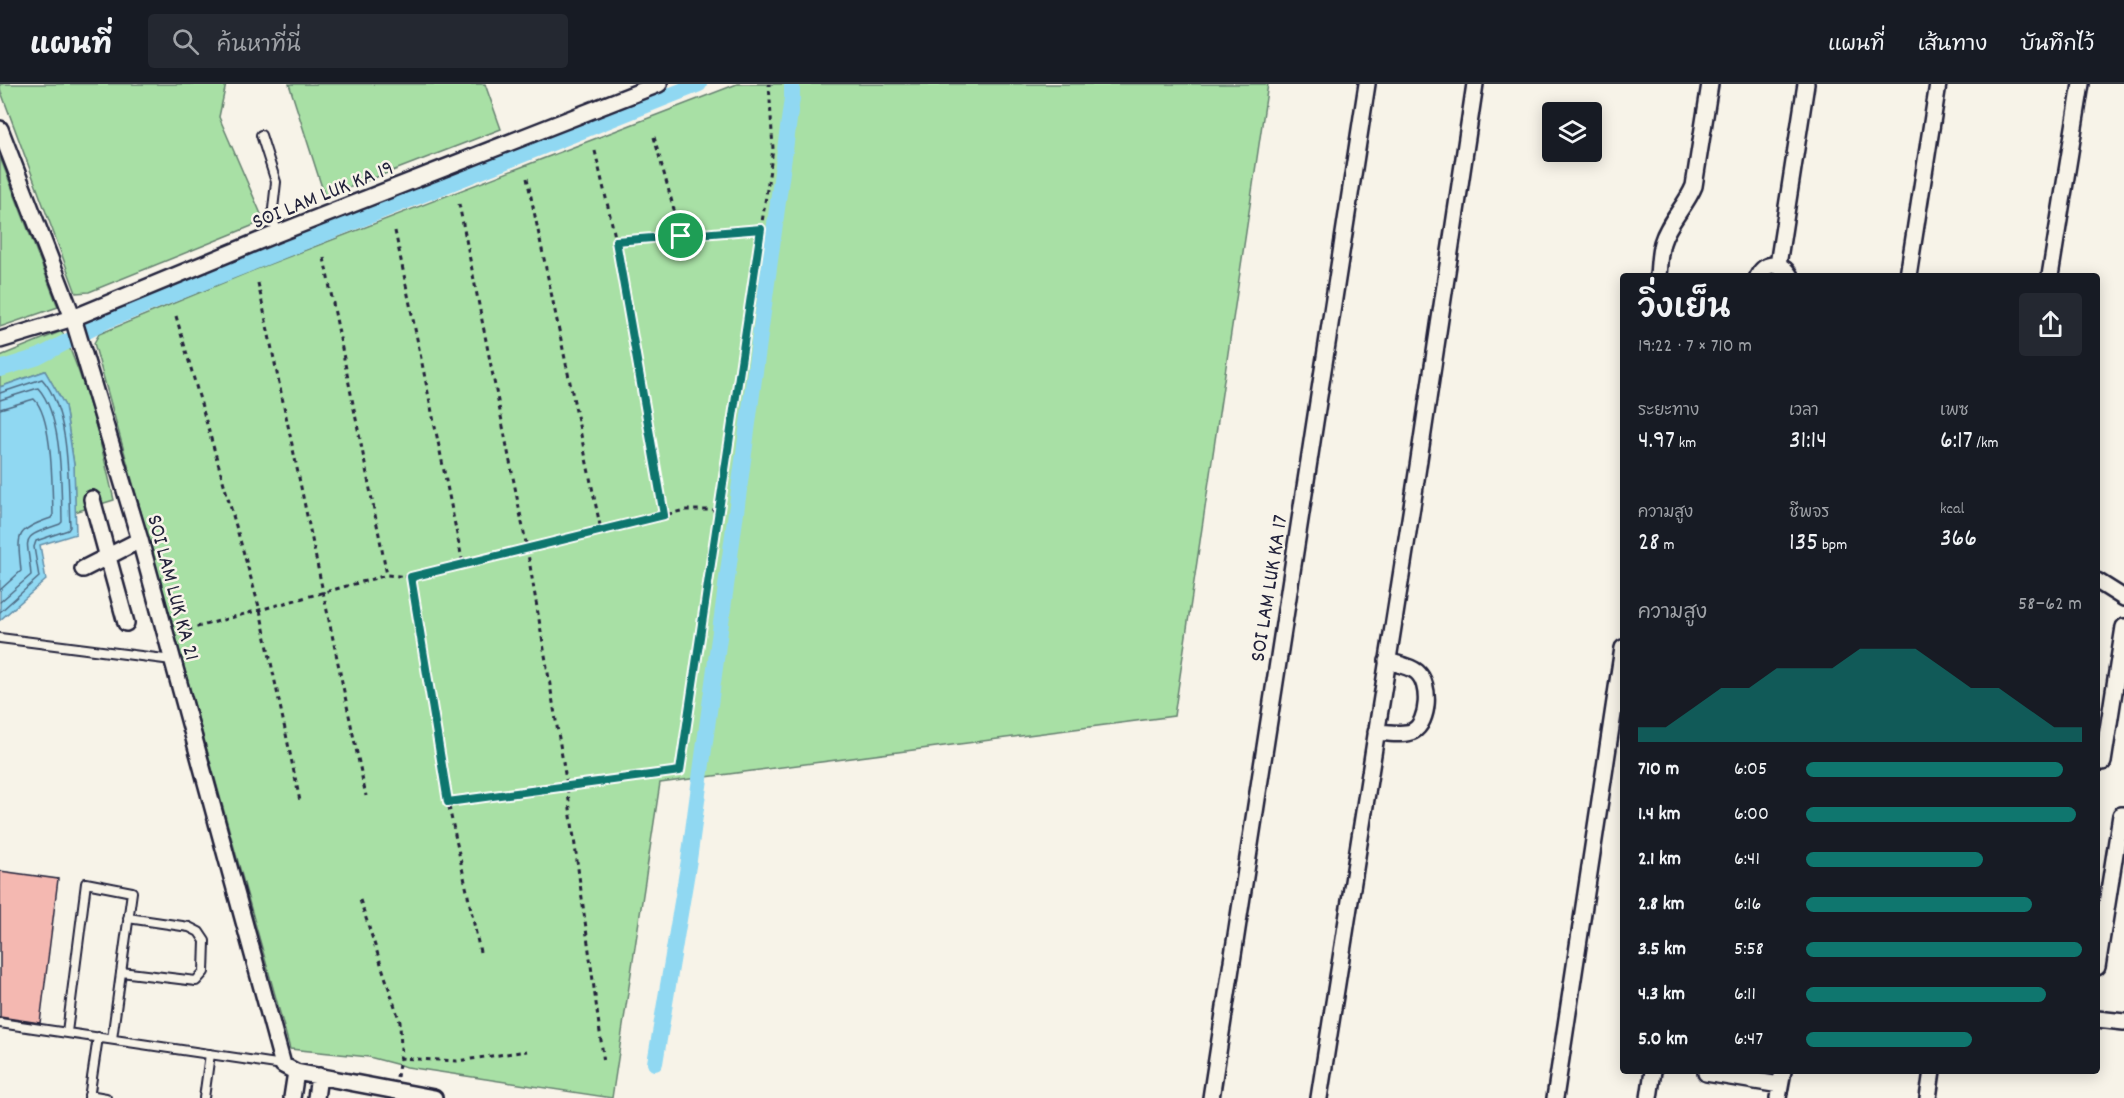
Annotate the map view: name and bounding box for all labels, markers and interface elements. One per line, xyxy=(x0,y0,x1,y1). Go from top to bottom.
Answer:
search box xyxy=(148,14,568,68)
icon: search xyxy=(169,25,202,58)
text: แผนที่ xyxy=(30,28,112,68)
text: ค้นหาที่นี่ xyxy=(217,31,301,62)
text: แผนที่ xyxy=(1828,31,1885,61)
text: เส้นทาง xyxy=(1918,31,1987,61)
text: บันทึกไว้ xyxy=(2020,31,2094,61)
map controls xyxy=(1542,102,1602,162)
button: layers xyxy=(1542,102,1602,162)
street label: SOI LAM LUK KA 19 xyxy=(248,154,399,239)
pin xyxy=(655,210,706,261)
icon: arrive xyxy=(664,219,697,252)
text: วิ่งเย็น xyxy=(1638,287,1730,334)
button: share xyxy=(2019,293,2082,356)
text: 19:22 · 7 × 710 m xyxy=(1638,333,1752,361)
text: ระยะทาง xyxy=(1638,400,1699,423)
text: เวลา xyxy=(1789,400,1819,423)
text: เพซ xyxy=(1940,400,1969,423)
text: 4.97 xyxy=(1638,423,1675,460)
text: 31:14 xyxy=(1789,423,1827,460)
text: 6:17 xyxy=(1940,423,1973,460)
text: km xyxy=(1675,432,1696,455)
text: /km xyxy=(1973,432,1999,455)
text: kcal xyxy=(1940,498,1964,521)
text: ความสูง xyxy=(1638,502,1693,525)
text: ชีพจร xyxy=(1789,502,1829,525)
street label: SOI LAM LUK KA 21 xyxy=(137,512,206,664)
street label: SOI LAM LUK KA 17 xyxy=(1244,513,1297,664)
text: 366 xyxy=(1940,521,1977,558)
text: 28 xyxy=(1638,525,1660,562)
text: 135 xyxy=(1789,525,1818,562)
text: m xyxy=(1660,534,1674,557)
text: bpm xyxy=(1818,534,1847,557)
text: 58–62 m xyxy=(2018,591,2082,619)
text: ความสูง xyxy=(1638,600,1707,628)
text: 710 m xyxy=(1638,756,1679,784)
text: 6:05 xyxy=(1734,756,1767,784)
text: 1.4 km xyxy=(1638,801,1681,829)
text: 6:00 xyxy=(1734,801,1769,829)
text: 2.1 km xyxy=(1638,846,1681,874)
text: 6:41 xyxy=(1734,846,1760,874)
text: 2.8 km xyxy=(1638,891,1685,919)
text: 6:16 xyxy=(1734,891,1761,919)
text: 3.5 km xyxy=(1638,936,1686,964)
text: 5:58 xyxy=(1734,936,1764,964)
text: 4.3 km xyxy=(1638,981,1685,1009)
text: 6:11 xyxy=(1734,981,1756,1009)
text: 5.0 km xyxy=(1638,1026,1688,1054)
text: 6:47 xyxy=(1734,1026,1763,1054)

